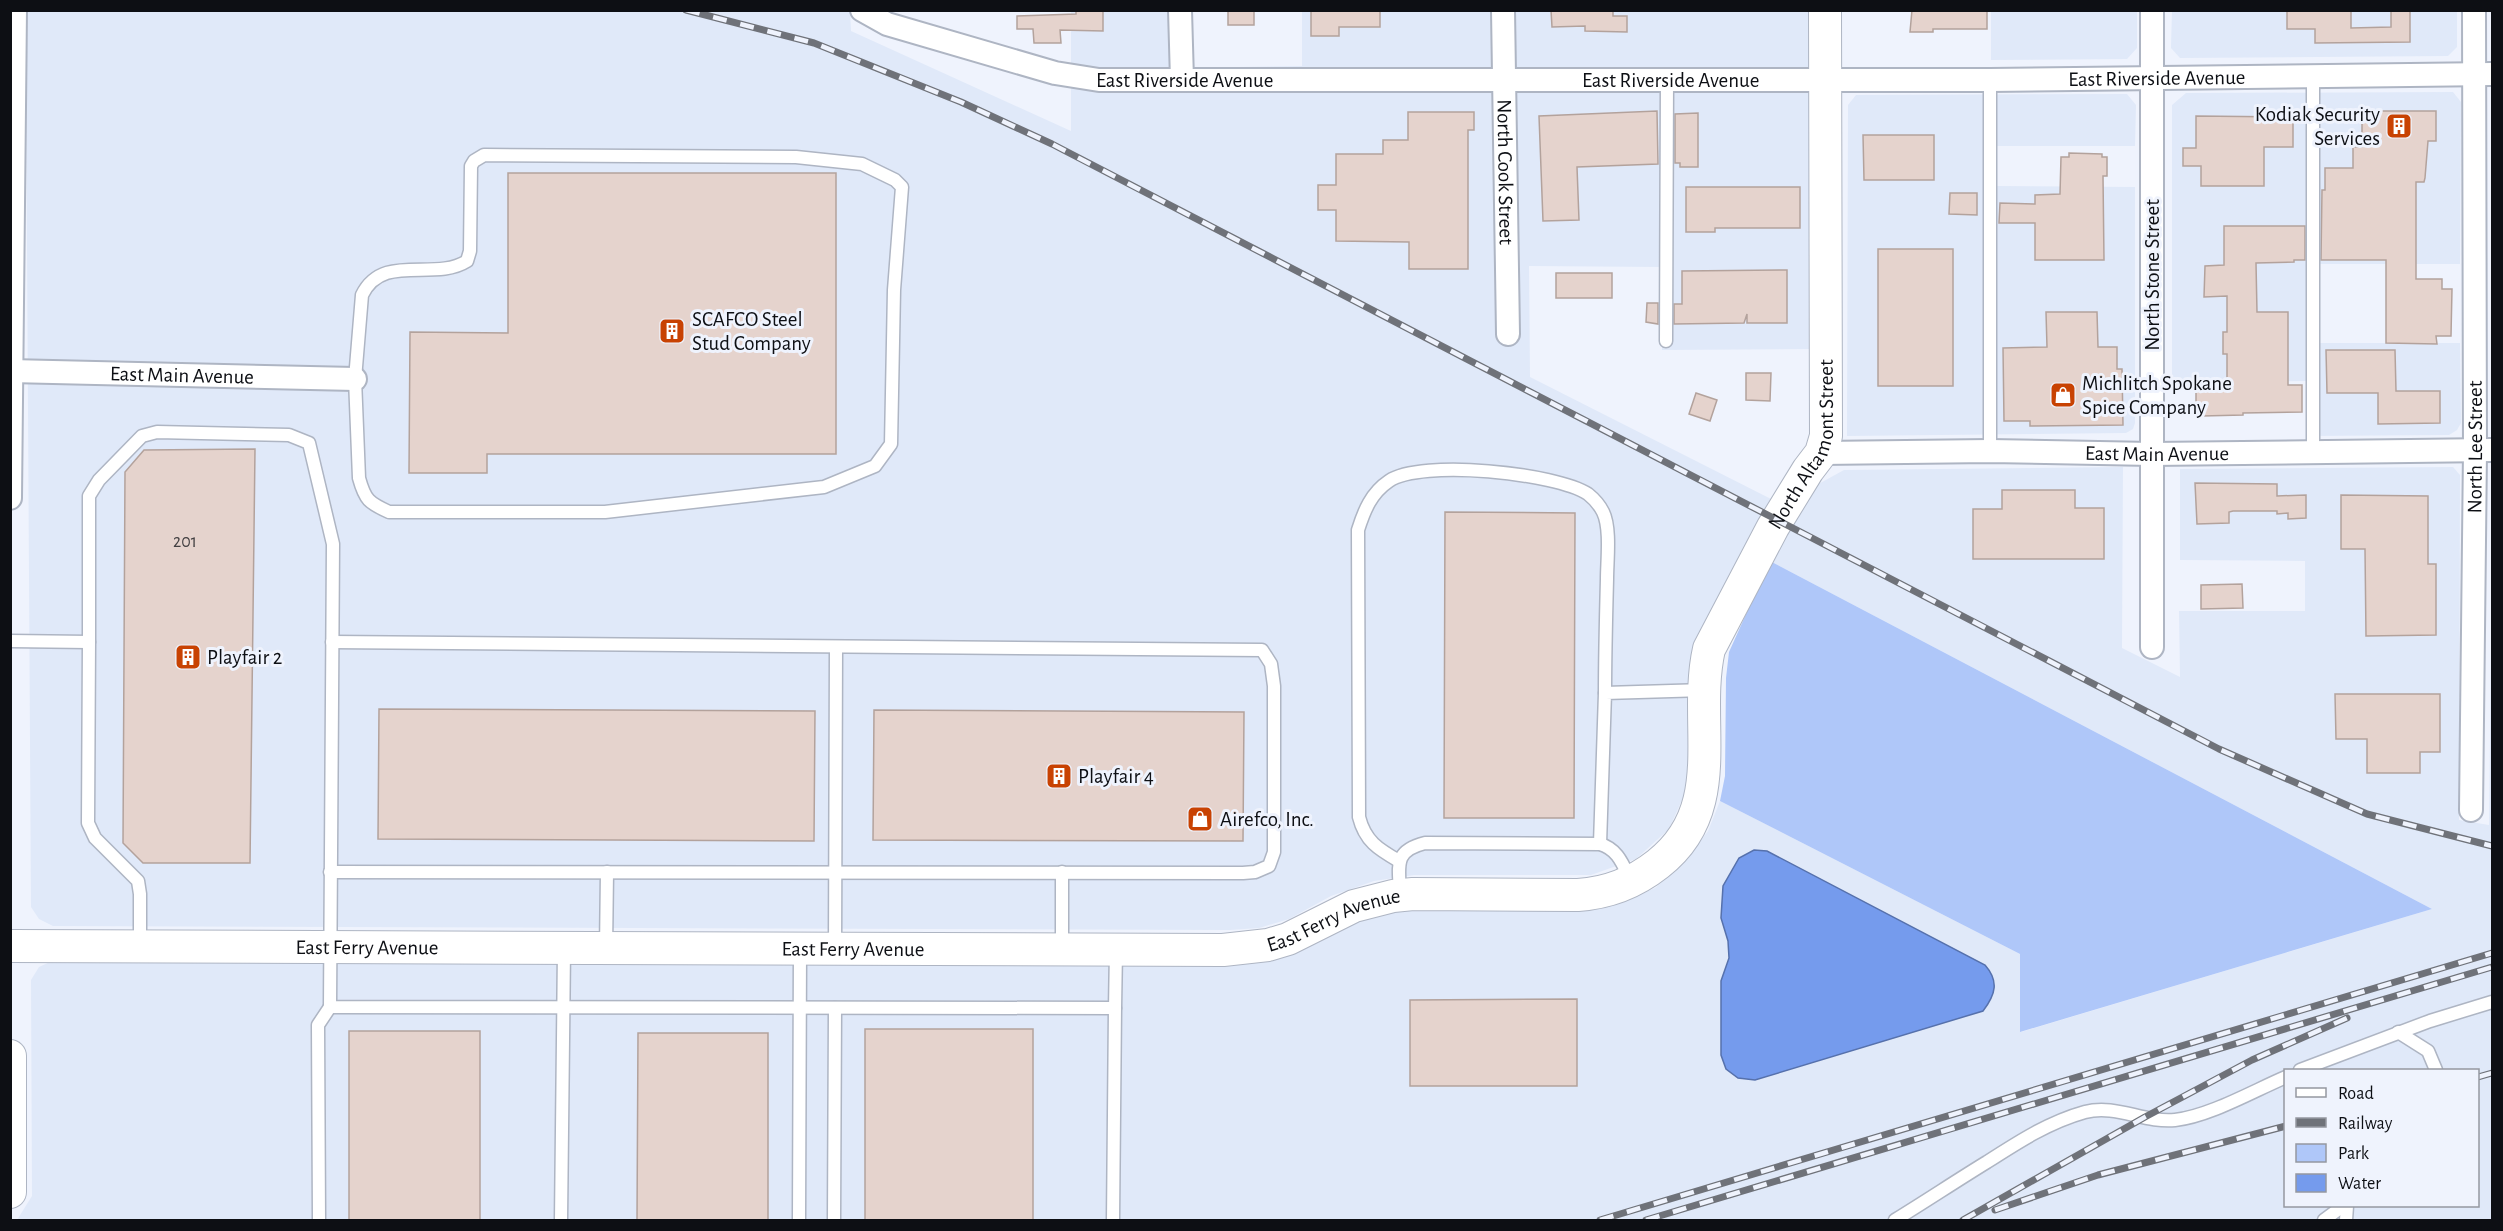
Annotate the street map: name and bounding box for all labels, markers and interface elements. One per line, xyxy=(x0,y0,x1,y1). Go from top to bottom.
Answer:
street label: East Riverside Avenue xyxy=(2068,67,2246,90)
street label: East Riverside Avenue xyxy=(1096,70,1273,91)
street label: East Riverside Avenue xyxy=(1582,70,1759,91)
street label: North Cook Street xyxy=(1493,99,1517,245)
place label: Kodiak Security Services xyxy=(2255,104,2380,149)
building icon: Kodiak Security Services xyxy=(2384,111,2414,141)
street label: North Stone Street xyxy=(2142,199,2163,351)
place label: SCAFCO Steel Stud Company xyxy=(692,309,811,354)
building icon: SCAFCO Steel Stud Company xyxy=(657,316,687,346)
street label: North Altamont Street xyxy=(1764,359,1837,533)
street label: East Main Avenue xyxy=(110,363,254,388)
place label: Michlitch Spokane Spice Company xyxy=(2082,373,2232,418)
shop icon: Michlitch Spokane Spice Company xyxy=(2048,380,2078,410)
street label: North Lee Street xyxy=(2464,380,2486,513)
street label: East Main Avenue xyxy=(2085,443,2229,465)
house number: 201 xyxy=(173,533,197,551)
building icon: Playfair 2 xyxy=(173,642,203,672)
place label: Playfair 2 xyxy=(207,647,282,668)
building icon: Playfair 4 xyxy=(1044,761,1074,791)
place label: Playfair 4 xyxy=(1078,766,1154,787)
shop icon: Airefco, Inc. xyxy=(1185,804,1215,834)
place label: Airefco, Inc. xyxy=(1220,809,1314,830)
street label: East Ferry Avenue xyxy=(1264,885,1401,956)
street label: East Ferry Avenue xyxy=(295,937,439,958)
street label: East Ferry Avenue xyxy=(781,939,925,960)
legend xyxy=(2284,1069,2479,1207)
text: Road xyxy=(2338,1085,2374,1103)
text: Railway xyxy=(2338,1115,2393,1133)
text: Park xyxy=(2338,1145,2370,1163)
text: Water xyxy=(2338,1175,2381,1193)

